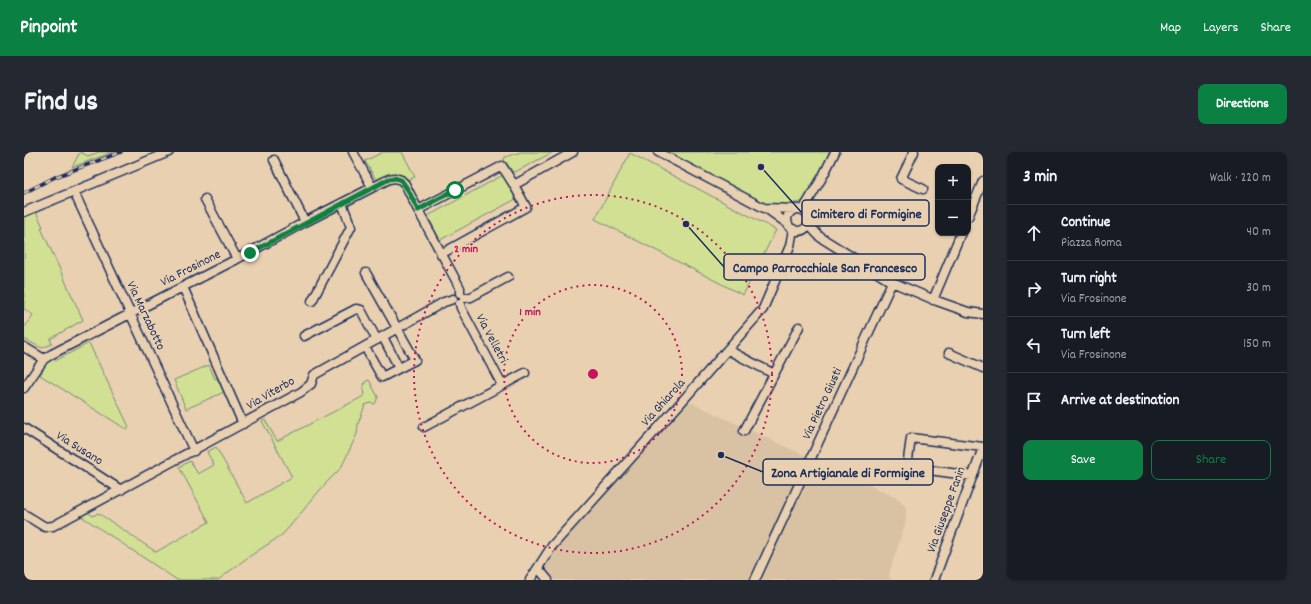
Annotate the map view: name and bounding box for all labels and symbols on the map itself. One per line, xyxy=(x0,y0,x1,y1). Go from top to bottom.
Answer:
route start xyxy=(446,181,464,199)
callout: Cimitero di Formigine xyxy=(802,200,929,226)
text: Cimitero di Formigine xyxy=(810,205,922,225)
text: 2 min xyxy=(454,241,478,258)
route end xyxy=(241,244,259,262)
street label: Via Frosinone xyxy=(158,246,225,292)
callout: Campo Parrocchiale San Francesco xyxy=(724,254,925,280)
text: Campo Parrocchiale San Francesco xyxy=(733,259,917,279)
street label: Via Marzabotto xyxy=(121,278,169,354)
text: 1 min xyxy=(519,304,541,321)
street label: Via Velletri xyxy=(470,311,512,368)
street label: Via Pietro Giusti xyxy=(798,364,848,443)
centre of rings xyxy=(586,367,600,381)
street label: Via Viterbo xyxy=(243,372,299,416)
street label: Via Ghiarola xyxy=(637,374,691,431)
street label: Via Susano xyxy=(52,427,106,471)
callout: Zona Artigianale di Formigine xyxy=(763,459,933,485)
text: Zona Artigianale di Formigine xyxy=(771,464,925,484)
street label: Via Giuseppe Fanin xyxy=(923,464,971,556)

